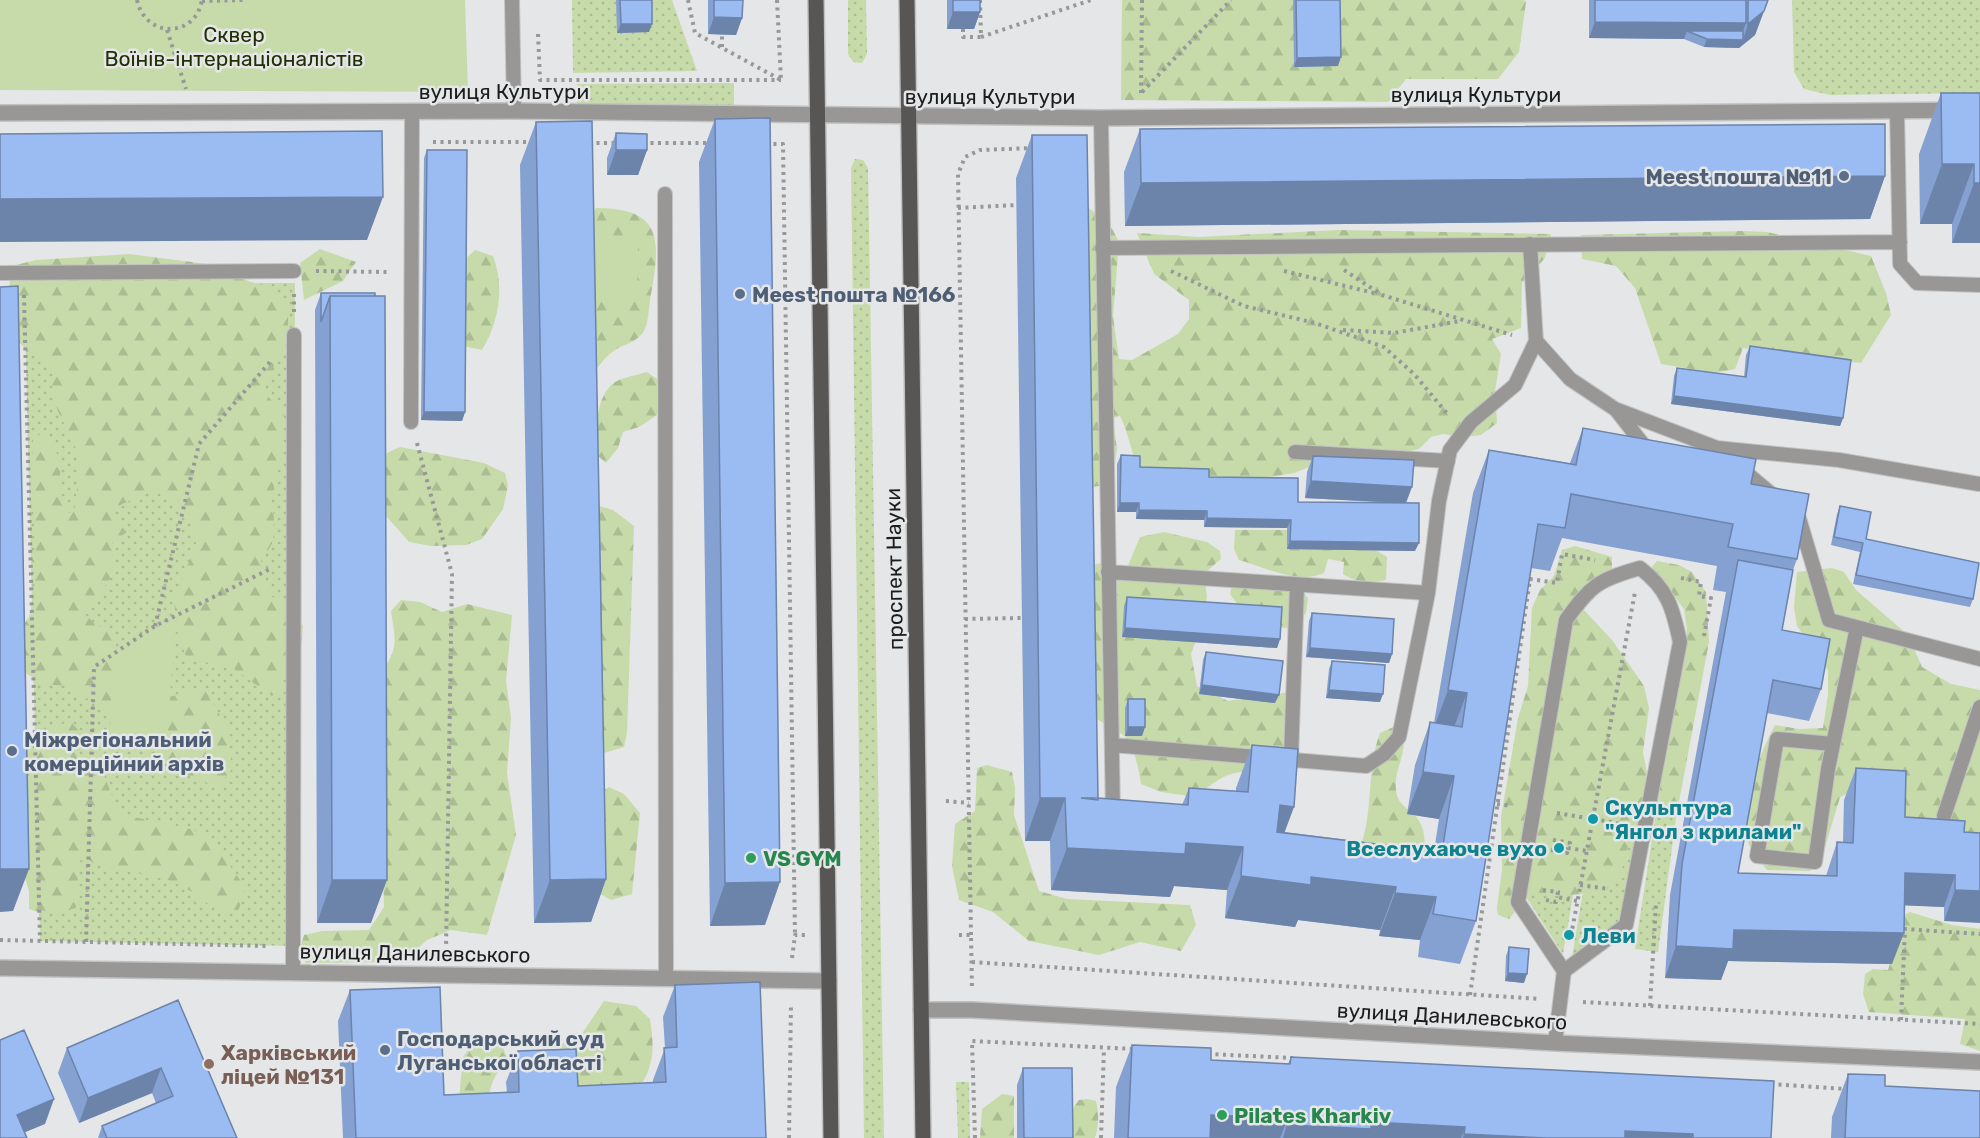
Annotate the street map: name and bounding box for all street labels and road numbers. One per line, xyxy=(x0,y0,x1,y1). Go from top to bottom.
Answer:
street label: вулиця Культури xyxy=(419,79,589,104)
street label: вулиця Культури xyxy=(1391,82,1561,107)
street label: вулиця Культури xyxy=(905,84,1075,109)
street label: проспект Науки xyxy=(880,488,908,650)
street label: вулиця Данилевського xyxy=(299,938,531,968)
street label: вулиця Данилевського xyxy=(1336,997,1568,1035)

